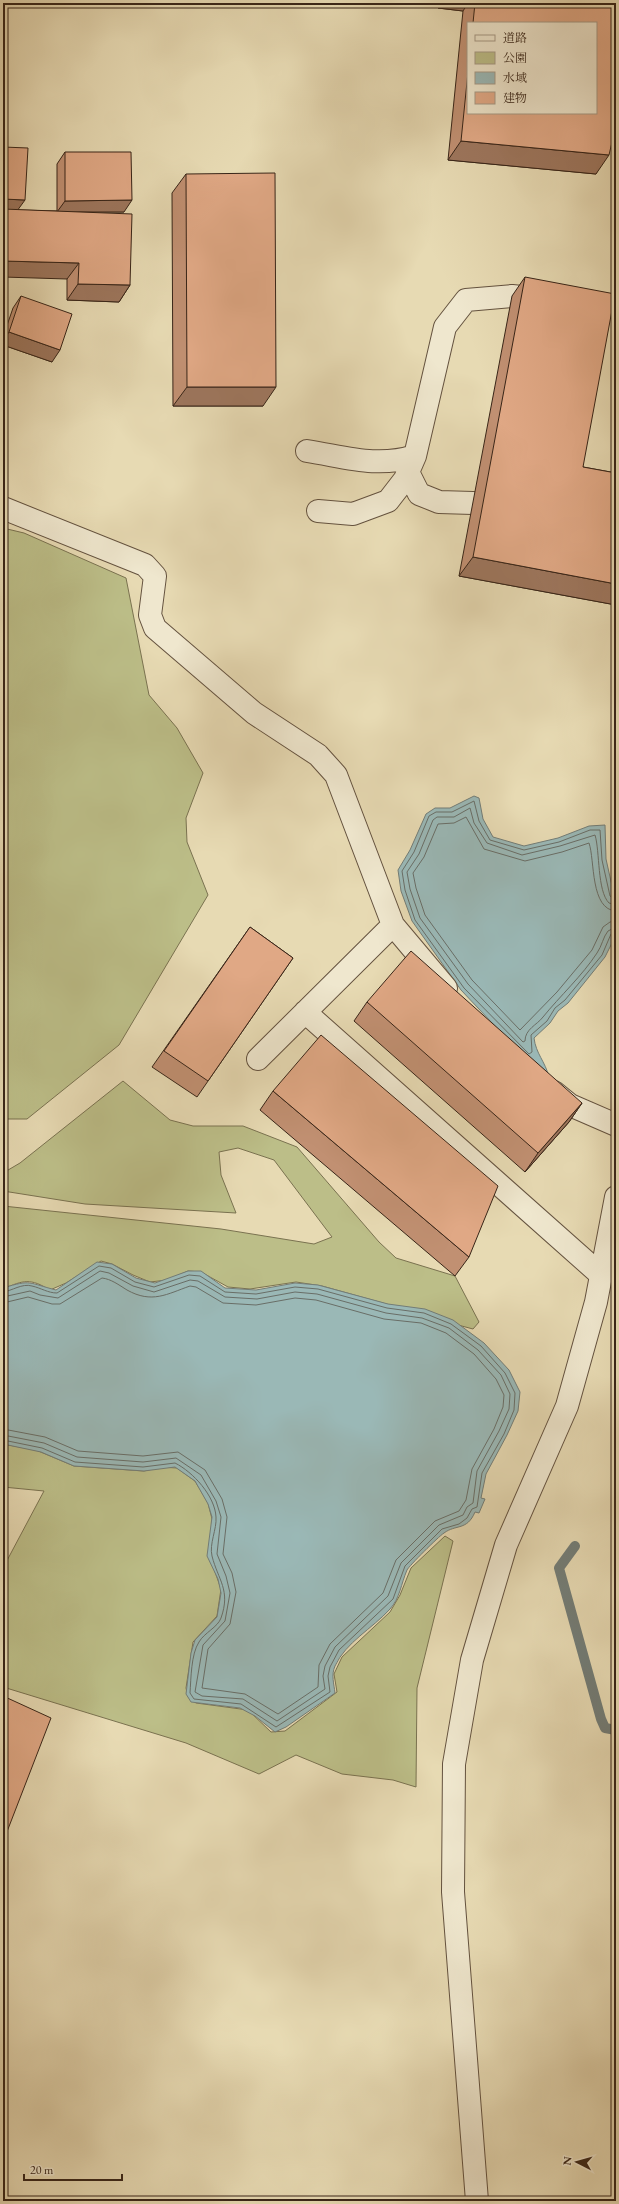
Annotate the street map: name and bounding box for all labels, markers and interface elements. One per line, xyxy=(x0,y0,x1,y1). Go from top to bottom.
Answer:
legend xyxy=(467,22,597,114)
text: 道路 xyxy=(503,30,527,46)
text: 公園 xyxy=(503,50,527,66)
text: 水域 xyxy=(503,70,527,86)
text: 建物 xyxy=(503,90,527,106)
north arrow xyxy=(557,2142,597,2182)
scale bar xyxy=(24,2156,122,2182)
text: N xyxy=(560,2156,574,2166)
text: 20 m xyxy=(30,2162,54,2178)

